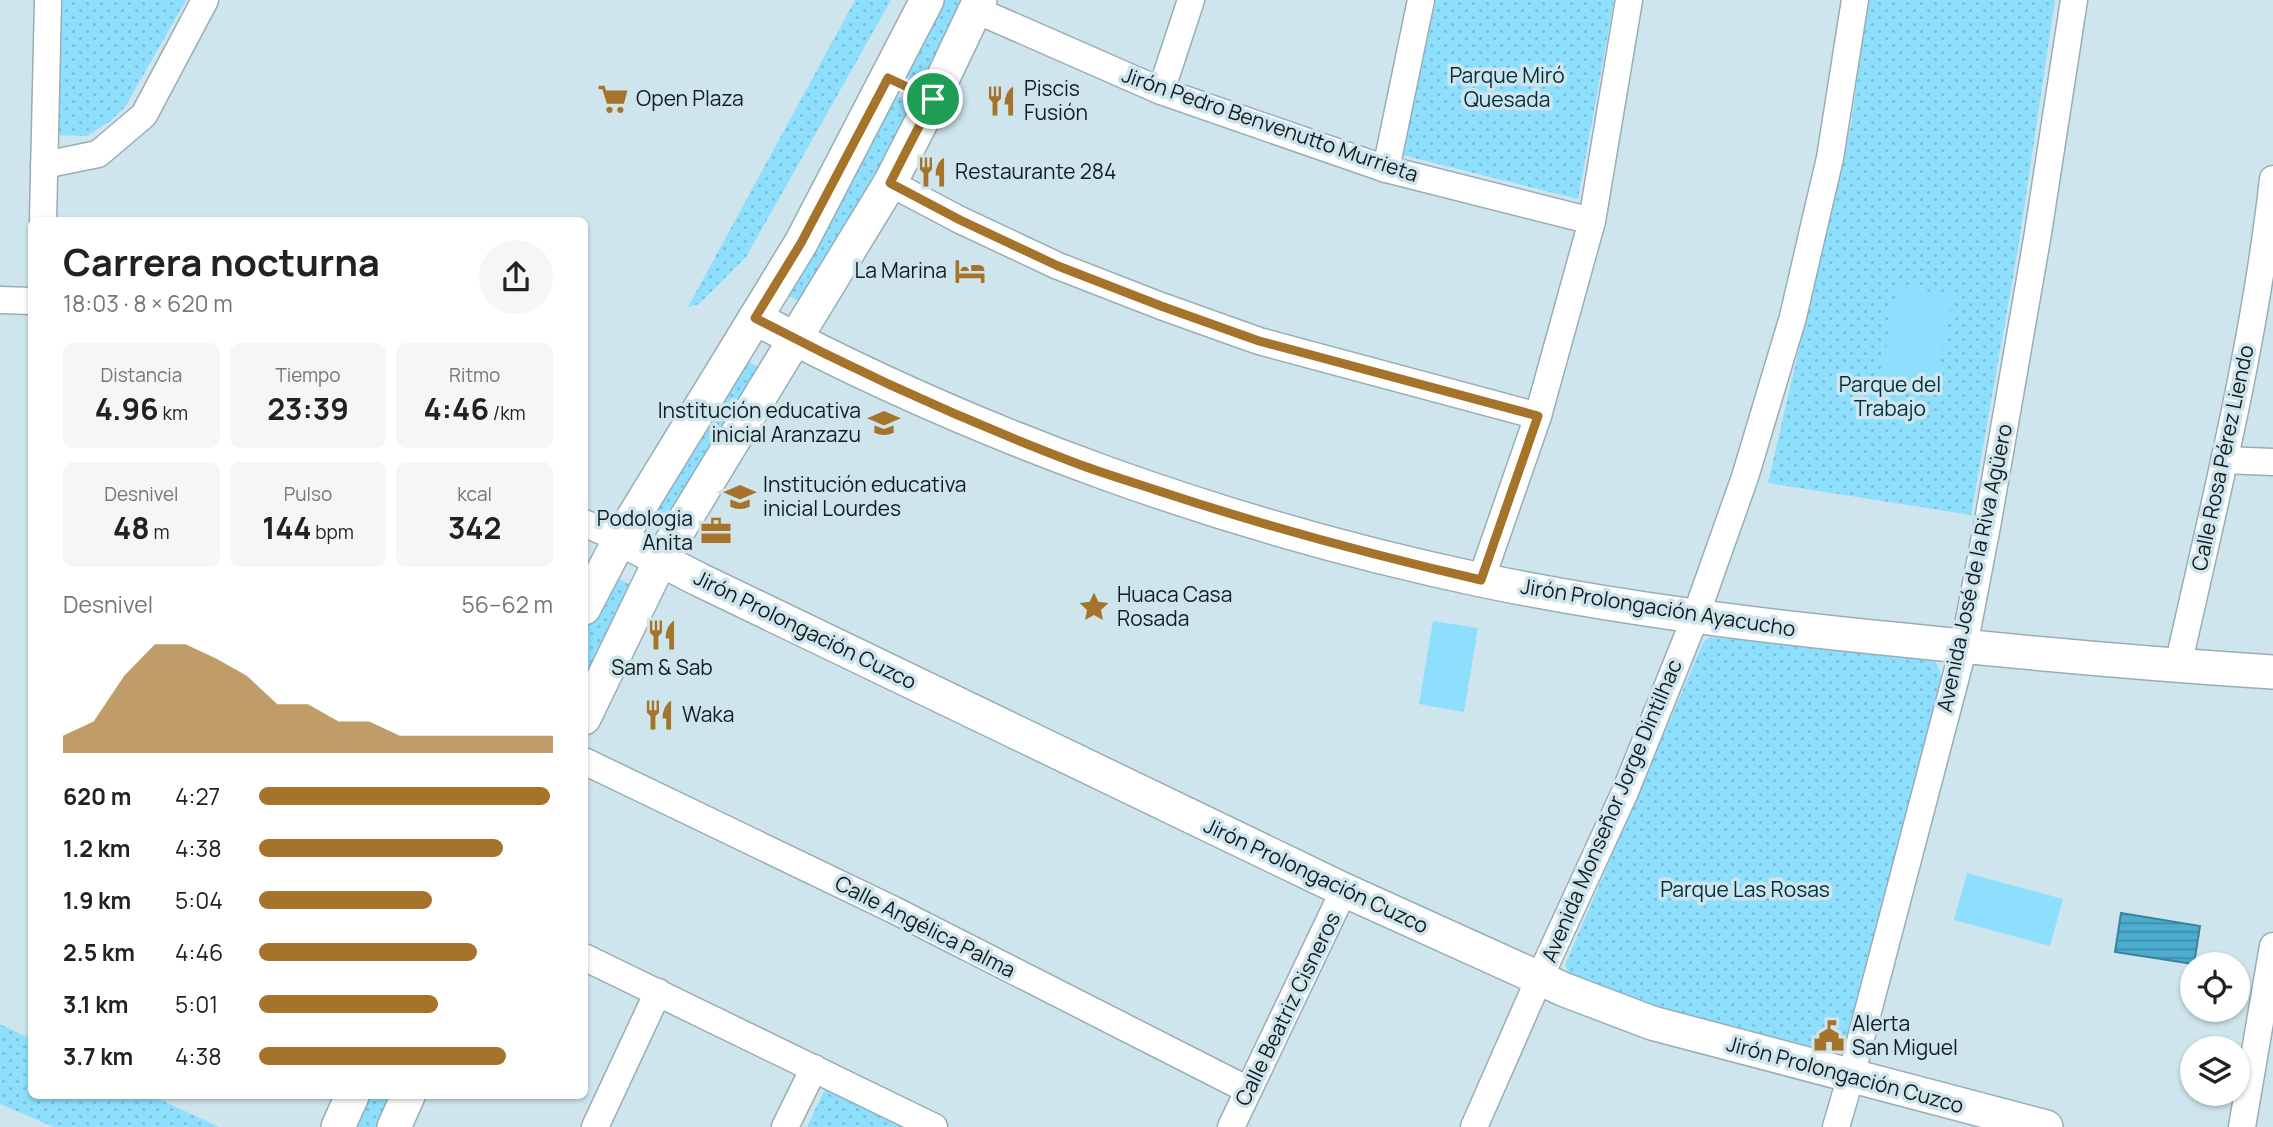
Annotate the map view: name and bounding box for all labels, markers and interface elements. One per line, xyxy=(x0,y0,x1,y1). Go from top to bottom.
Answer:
street label: Jirón Pedro Benvenutto Murrieta xyxy=(1118,60,1422,188)
park label: Parque Miró Quesada xyxy=(1449,61,1565,113)
pin xyxy=(903,69,963,129)
place label: Piscis Fusión xyxy=(1024,74,1088,126)
icon: arrive xyxy=(914,80,952,118)
supermarket icon: Open Plaza xyxy=(596,82,630,116)
place label: Open Plaza xyxy=(636,84,744,112)
restaurant icon: Piscis Fusión xyxy=(984,84,1018,118)
restaurant icon: Restaurante 284 xyxy=(915,155,949,189)
place label: Restaurante 284 xyxy=(955,157,1116,185)
text: Carrera nocturna xyxy=(63,235,380,287)
button: share xyxy=(479,240,553,314)
hotel icon: La Marina xyxy=(953,254,987,288)
place label: La Marina xyxy=(854,256,947,284)
text: 18:03 · 8 × 620 m xyxy=(63,287,233,319)
street label: Calle Rosa Pérez Liendo xyxy=(2184,342,2260,573)
text: Distancia xyxy=(100,362,182,388)
text: Tiempo xyxy=(275,362,341,388)
text: Ritmo xyxy=(449,362,500,388)
park label: Parque del Trabajo xyxy=(1839,370,1941,422)
text: 4.96 xyxy=(95,388,159,429)
text: 23:39 xyxy=(267,388,349,429)
text: 4:46 xyxy=(424,388,489,429)
place label: Institución educativa inicial Aranzazu xyxy=(658,396,861,448)
text: km xyxy=(159,400,188,426)
text: /km xyxy=(489,400,526,426)
school or university icon: Institución educativa inicial Aranzazu xyxy=(867,406,901,440)
street label: Avenida José de la Riva Agüero xyxy=(1930,421,2018,714)
place label: Institución educativa inicial Lourdes xyxy=(763,470,966,522)
school or university icon: Institución educativa inicial Lourdes xyxy=(723,480,757,514)
text: Desnivel xyxy=(104,481,179,507)
text: Pulso xyxy=(284,481,332,507)
text: kcal xyxy=(457,481,492,507)
place label: Podologia Anita xyxy=(597,504,693,556)
text: 48 xyxy=(113,507,150,548)
text: 144 xyxy=(262,507,311,548)
text: 342 xyxy=(448,507,501,548)
office icon: Podologia Anita xyxy=(699,514,733,548)
text: m xyxy=(150,519,170,545)
text: bpm xyxy=(311,519,354,545)
street label: Jirón Prolongación Cuzco xyxy=(690,563,921,695)
street label: Jirón Prolongación Ayacucho xyxy=(1519,571,1798,643)
place label: Huaca Casa Rosada xyxy=(1117,580,1232,632)
text: Desnivel xyxy=(63,588,153,620)
text: 56–62 m xyxy=(462,588,553,620)
place icon: Huaca Casa Rosada xyxy=(1077,590,1111,624)
restaurant icon: Sam & Sab xyxy=(645,618,679,652)
place label: Sam & Sab xyxy=(611,653,713,681)
street label: Avenida Monseñor Jorge Dintilhac xyxy=(1534,655,1688,966)
restaurant icon: Waka xyxy=(642,698,676,732)
place label: Waka xyxy=(682,700,734,728)
text: 620 m xyxy=(63,780,131,812)
text: 4:27 xyxy=(175,780,220,812)
street label: Jirón Prolongación Cuzco xyxy=(1200,811,1433,939)
text: 1.2 km xyxy=(63,832,130,864)
text: 4:38 xyxy=(175,832,222,864)
street label: Calle Angélica Palma xyxy=(830,868,1020,984)
park label: Parque Las Rosas xyxy=(1660,875,1830,903)
text: 1.9 km xyxy=(63,884,131,916)
text: 5:04 xyxy=(175,884,223,916)
street label: Calle Beatriz Cisneros xyxy=(1228,907,1346,1110)
text: 2.5 km xyxy=(63,936,135,968)
text: 4:46 xyxy=(175,936,223,968)
map controls xyxy=(2180,952,2250,1106)
button: locate xyxy=(2180,952,2250,1022)
text: 3.1 km xyxy=(63,988,128,1020)
text: 5:01 xyxy=(175,988,218,1020)
place label: Alerta San Miguel xyxy=(1852,1009,1958,1061)
public building icon: Alerta San Miguel xyxy=(1812,1019,1846,1053)
street label: Jirón Prolongación Cuzco xyxy=(1724,1029,1967,1119)
button: layers xyxy=(2180,1036,2250,1106)
text: 3.7 km xyxy=(63,1040,133,1072)
text: 4:38 xyxy=(175,1040,222,1072)

